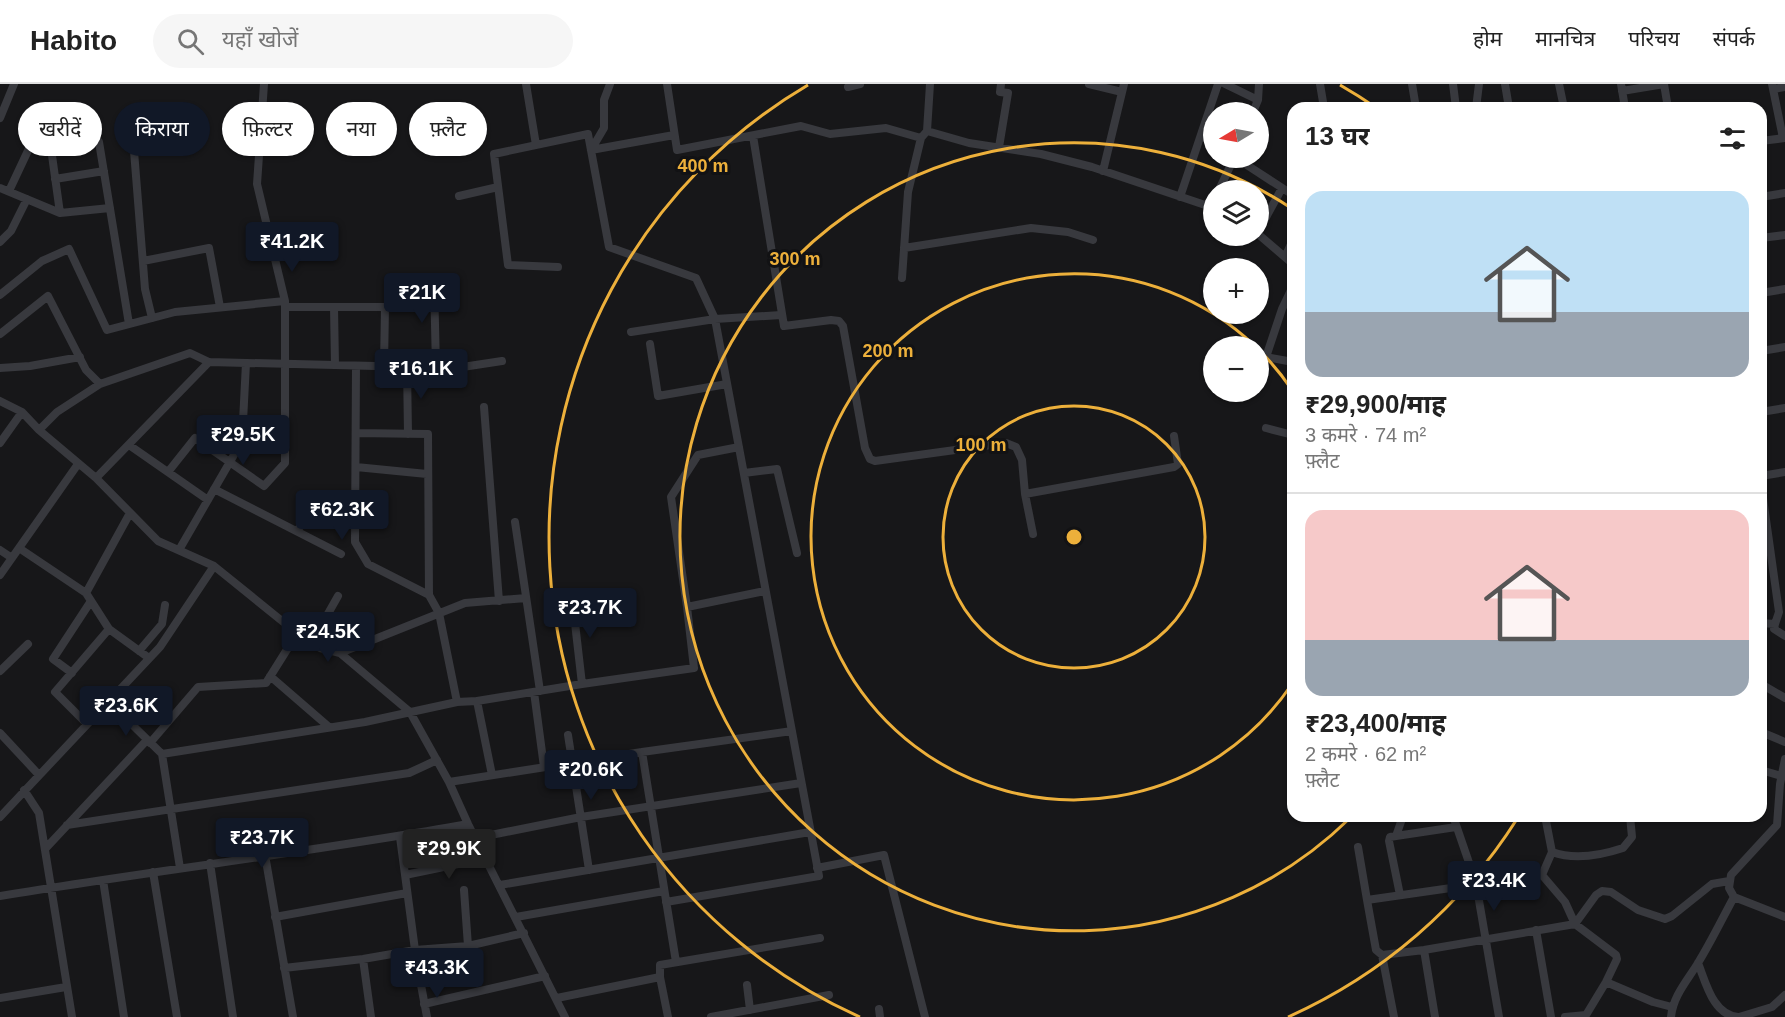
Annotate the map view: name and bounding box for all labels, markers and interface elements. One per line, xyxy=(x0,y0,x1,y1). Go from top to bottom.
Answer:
search box xyxy=(153,14,573,68)
text: Habito xyxy=(30,25,117,56)
icon: search xyxy=(174,25,207,58)
text: यहाँ खोजें xyxy=(222,27,298,52)
text: होम xyxy=(1473,27,1502,50)
text: मानचित्र xyxy=(1535,27,1595,50)
text: परिचय xyxy=(1628,27,1680,50)
text: संपर्क xyxy=(1713,27,1755,50)
chip: खरीदें xyxy=(18,102,102,156)
chip: किराया xyxy=(114,102,210,156)
chip: फ़िल्टर xyxy=(222,102,314,156)
chip: नया xyxy=(326,102,397,156)
chip: फ़्लैट xyxy=(409,102,487,156)
north arrow xyxy=(1203,102,1269,168)
map controls xyxy=(1203,102,1269,402)
text: 13 घर xyxy=(1305,121,1369,151)
icon: filters xyxy=(1716,122,1749,155)
text: 400 m xyxy=(677,156,729,176)
button: layers xyxy=(1203,180,1269,246)
pin: ₹41.2K xyxy=(243,222,341,273)
text: ₹41.2K xyxy=(260,230,324,252)
icon: home xyxy=(1473,230,1581,338)
text: 300 m xyxy=(769,249,821,269)
button: + xyxy=(1203,258,1269,324)
pin: ₹21K xyxy=(386,273,458,324)
text: ₹21K xyxy=(398,281,446,303)
button: − xyxy=(1203,336,1269,402)
text: 200 m xyxy=(862,341,914,361)
pin: ₹16.1K xyxy=(372,349,470,400)
text: ₹16.1K xyxy=(389,357,453,379)
text: ₹29,900/माह xyxy=(1305,389,1446,419)
pin: ₹29.5K xyxy=(194,415,292,466)
text: ₹29.5K xyxy=(211,423,275,445)
text: 3 कमरे · 74 m² xyxy=(1305,424,1426,446)
text: 100 m xyxy=(955,435,1007,455)
text: फ़्लैट xyxy=(1305,450,1340,472)
pin: ₹62.3K xyxy=(293,490,391,541)
text: ₹62.3K xyxy=(310,498,374,520)
centre of rings xyxy=(1064,527,1084,547)
icon: home xyxy=(1473,549,1581,657)
pin: ₹23.7K xyxy=(541,588,639,639)
text: ₹23.7K xyxy=(558,596,622,618)
pin: ₹24.5K xyxy=(279,612,377,663)
text: ₹24.5K xyxy=(296,620,360,642)
pin: ₹23.6K xyxy=(77,686,175,737)
text: ₹23.6K xyxy=(94,694,158,716)
text: ₹23,400/माह xyxy=(1305,708,1446,738)
text: 2 कमरे · 62 m² xyxy=(1305,743,1426,765)
pin: ₹20.6K xyxy=(542,750,640,801)
text: ₹20.6K xyxy=(559,758,623,780)
text: फ़्लैट xyxy=(1305,769,1340,791)
pin: ₹23.7K xyxy=(213,818,311,869)
text: ₹23.7K xyxy=(230,826,294,848)
pin: ₹29.9K xyxy=(400,829,498,880)
text: ₹29.9K xyxy=(417,837,481,859)
pin: ₹23.4K xyxy=(1445,861,1543,912)
text: ₹23.4K xyxy=(1462,869,1526,891)
pin: ₹43.3K xyxy=(388,948,486,999)
text: ₹43.3K xyxy=(405,956,469,978)

